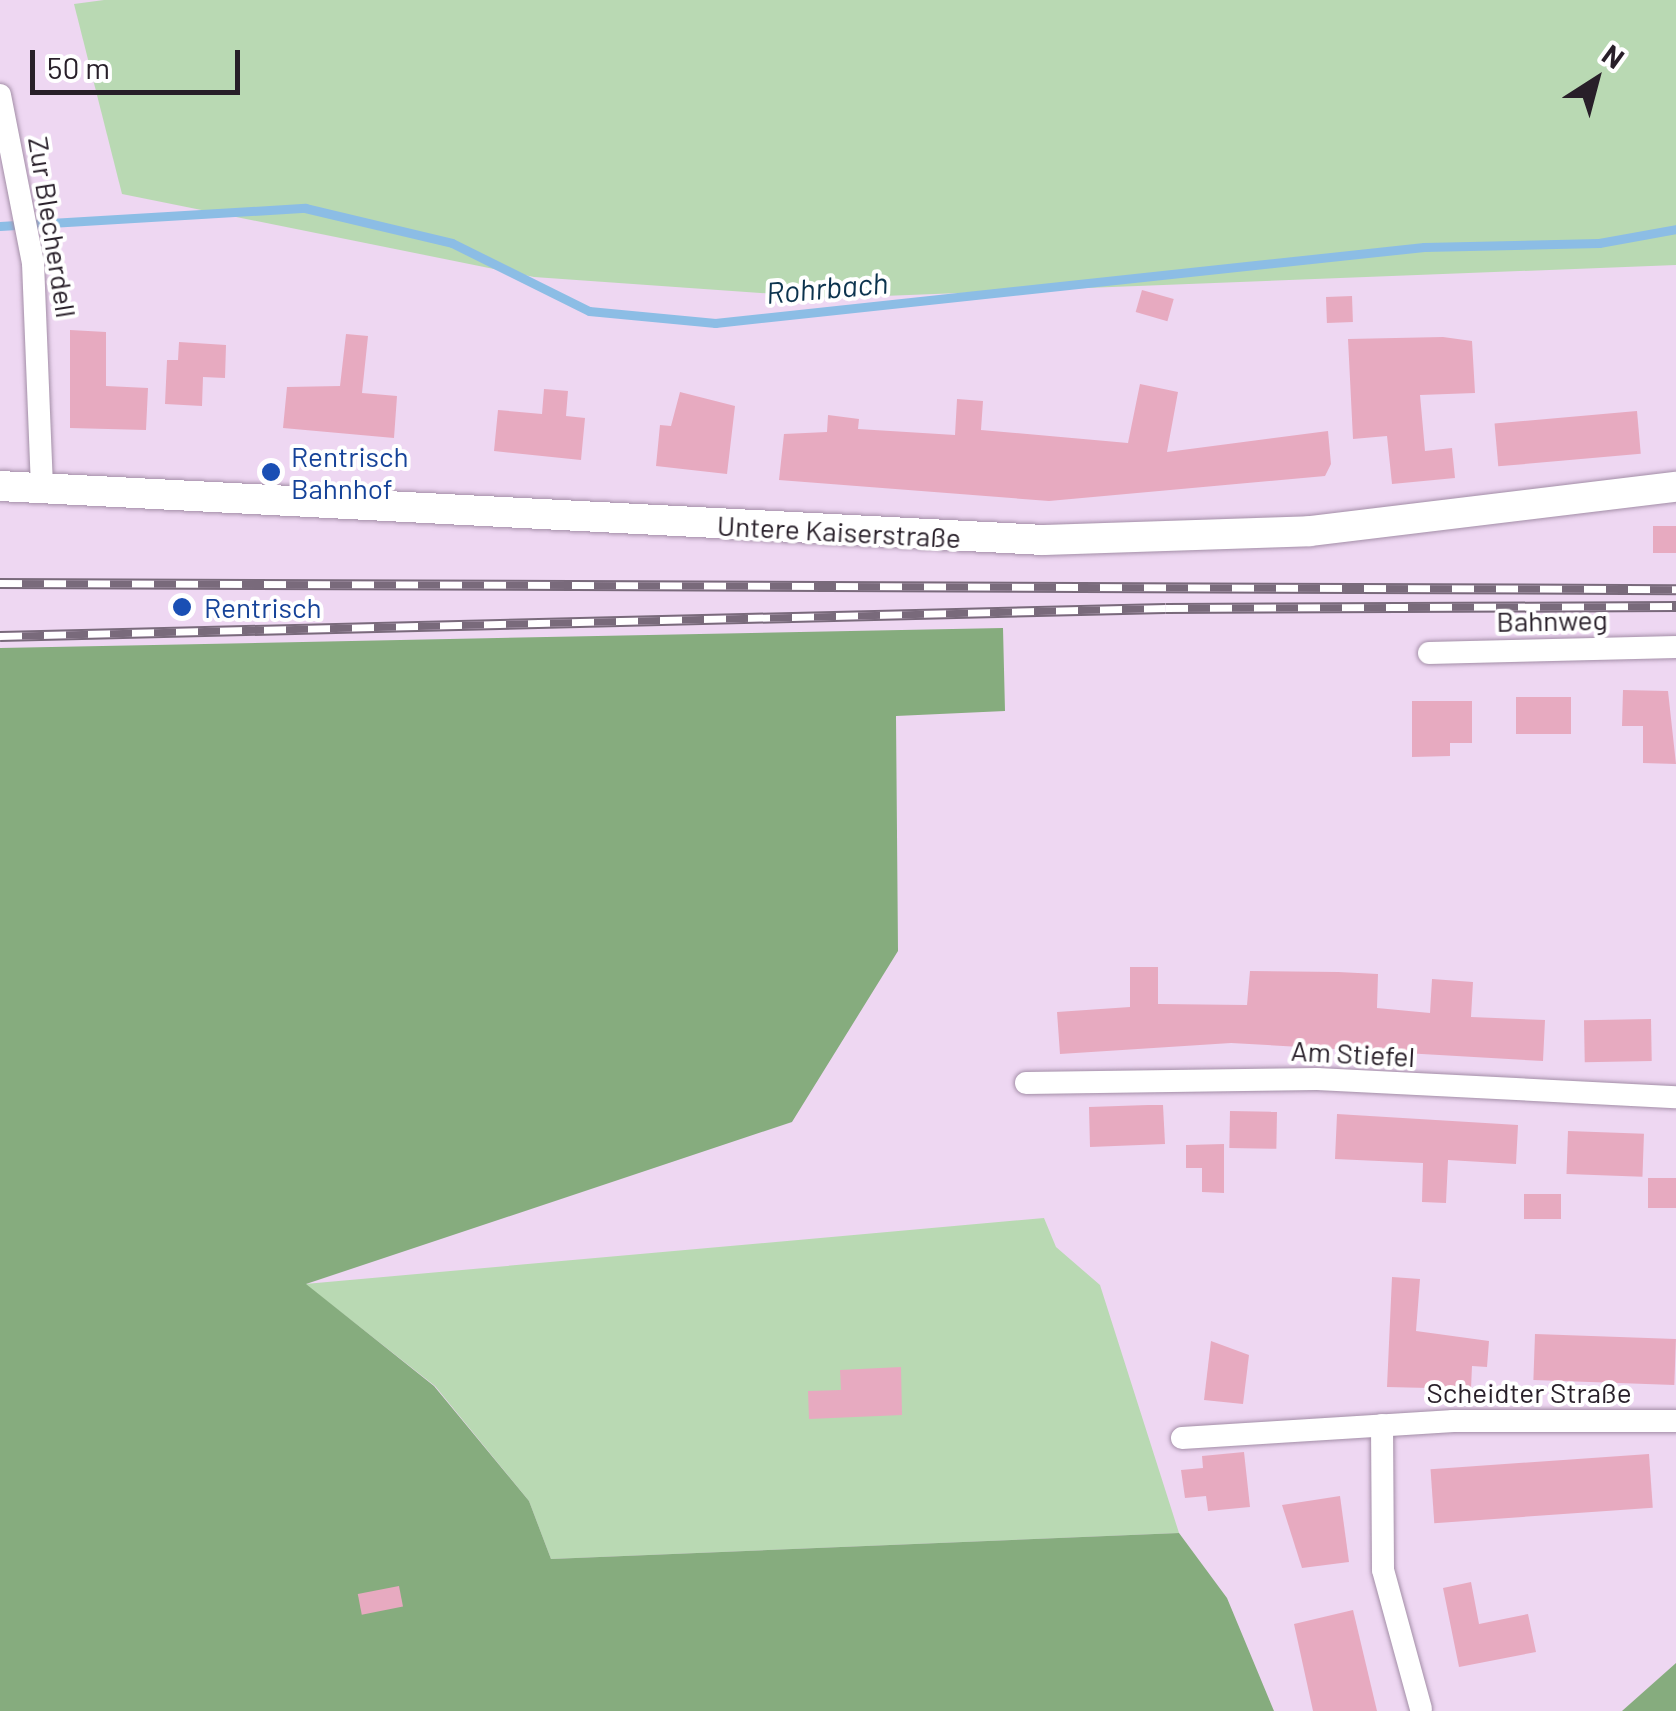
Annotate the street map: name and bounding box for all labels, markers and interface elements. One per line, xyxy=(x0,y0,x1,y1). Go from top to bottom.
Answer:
scale bar xyxy=(35,30,245,92)
north arrow xyxy=(1546,30,1646,130)
text: N xyxy=(1596,37,1631,75)
text: 50 m xyxy=(47,49,110,85)
street label: Zur Blecherdell xyxy=(22,134,84,320)
water label: Rohrbach xyxy=(764,264,890,310)
place label: Rentrisch Bahnhof xyxy=(291,439,409,505)
marker: Rentrisch Bahnhof xyxy=(260,461,282,483)
street label: Untere Kaiserstraße xyxy=(716,508,962,554)
place label: Rentrisch xyxy=(204,590,322,624)
marker: Rentrisch xyxy=(169,594,195,620)
street label: Bahnweg xyxy=(1496,602,1608,638)
street label: Am Stiefel xyxy=(1290,1033,1416,1073)
street label: Scheidter Straße xyxy=(1426,1375,1632,1409)

